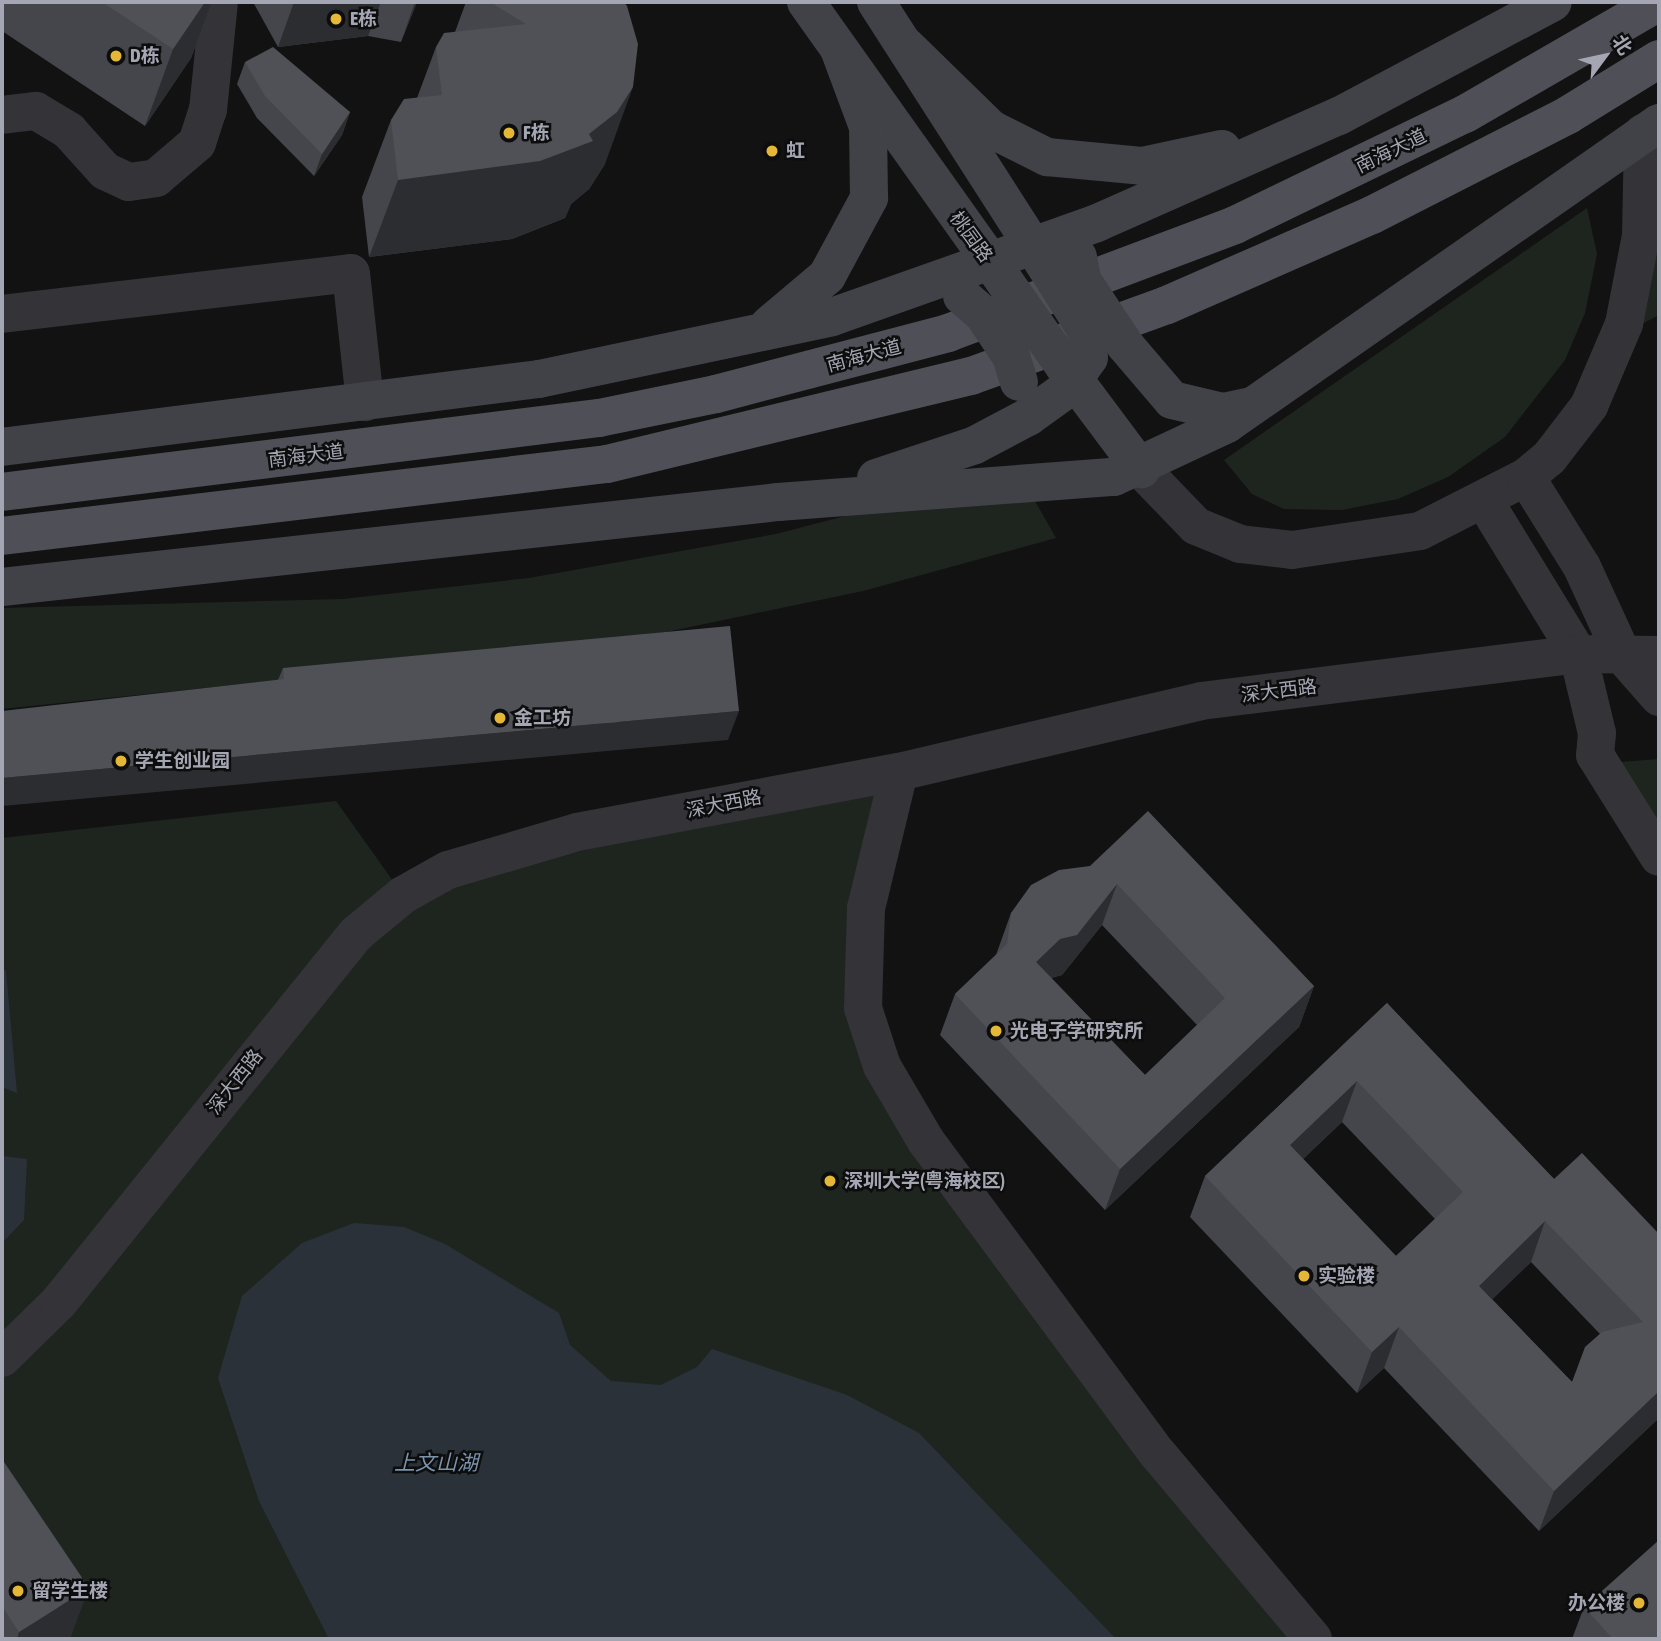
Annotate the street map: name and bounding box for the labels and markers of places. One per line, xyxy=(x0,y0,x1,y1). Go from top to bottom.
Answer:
place label: E栋 xyxy=(350,8,377,30)
marker: E栋 xyxy=(328,11,344,27)
place label: D栋 xyxy=(130,45,160,67)
marker: D栋 xyxy=(108,48,124,64)
place label: F栋 xyxy=(523,122,550,144)
marker: F栋 xyxy=(501,125,517,141)
place label: 虹 xyxy=(786,140,805,162)
marker: 虹 xyxy=(764,143,780,159)
place label: 金工坊 xyxy=(514,707,571,729)
marker: 金工坊 xyxy=(492,710,508,726)
place label: 学生创业园 xyxy=(135,750,230,772)
marker: 学生创业园 xyxy=(113,753,129,769)
place label: 光电子学研究所 xyxy=(1010,1020,1143,1042)
marker: 光电子学研究所 xyxy=(988,1023,1004,1039)
place label: 深圳大学(粤海校区) xyxy=(844,1170,1005,1192)
marker: 深圳大学(粤海校区) xyxy=(822,1173,838,1189)
place label: 实验楼 xyxy=(1318,1265,1375,1287)
marker: 实验楼 xyxy=(1296,1268,1312,1284)
place label: 留学生楼 xyxy=(32,1580,108,1602)
marker: 留学生楼 xyxy=(10,1583,26,1599)
place label: 办公楼 xyxy=(1568,1592,1625,1614)
marker: 办公楼 xyxy=(1631,1595,1647,1611)

